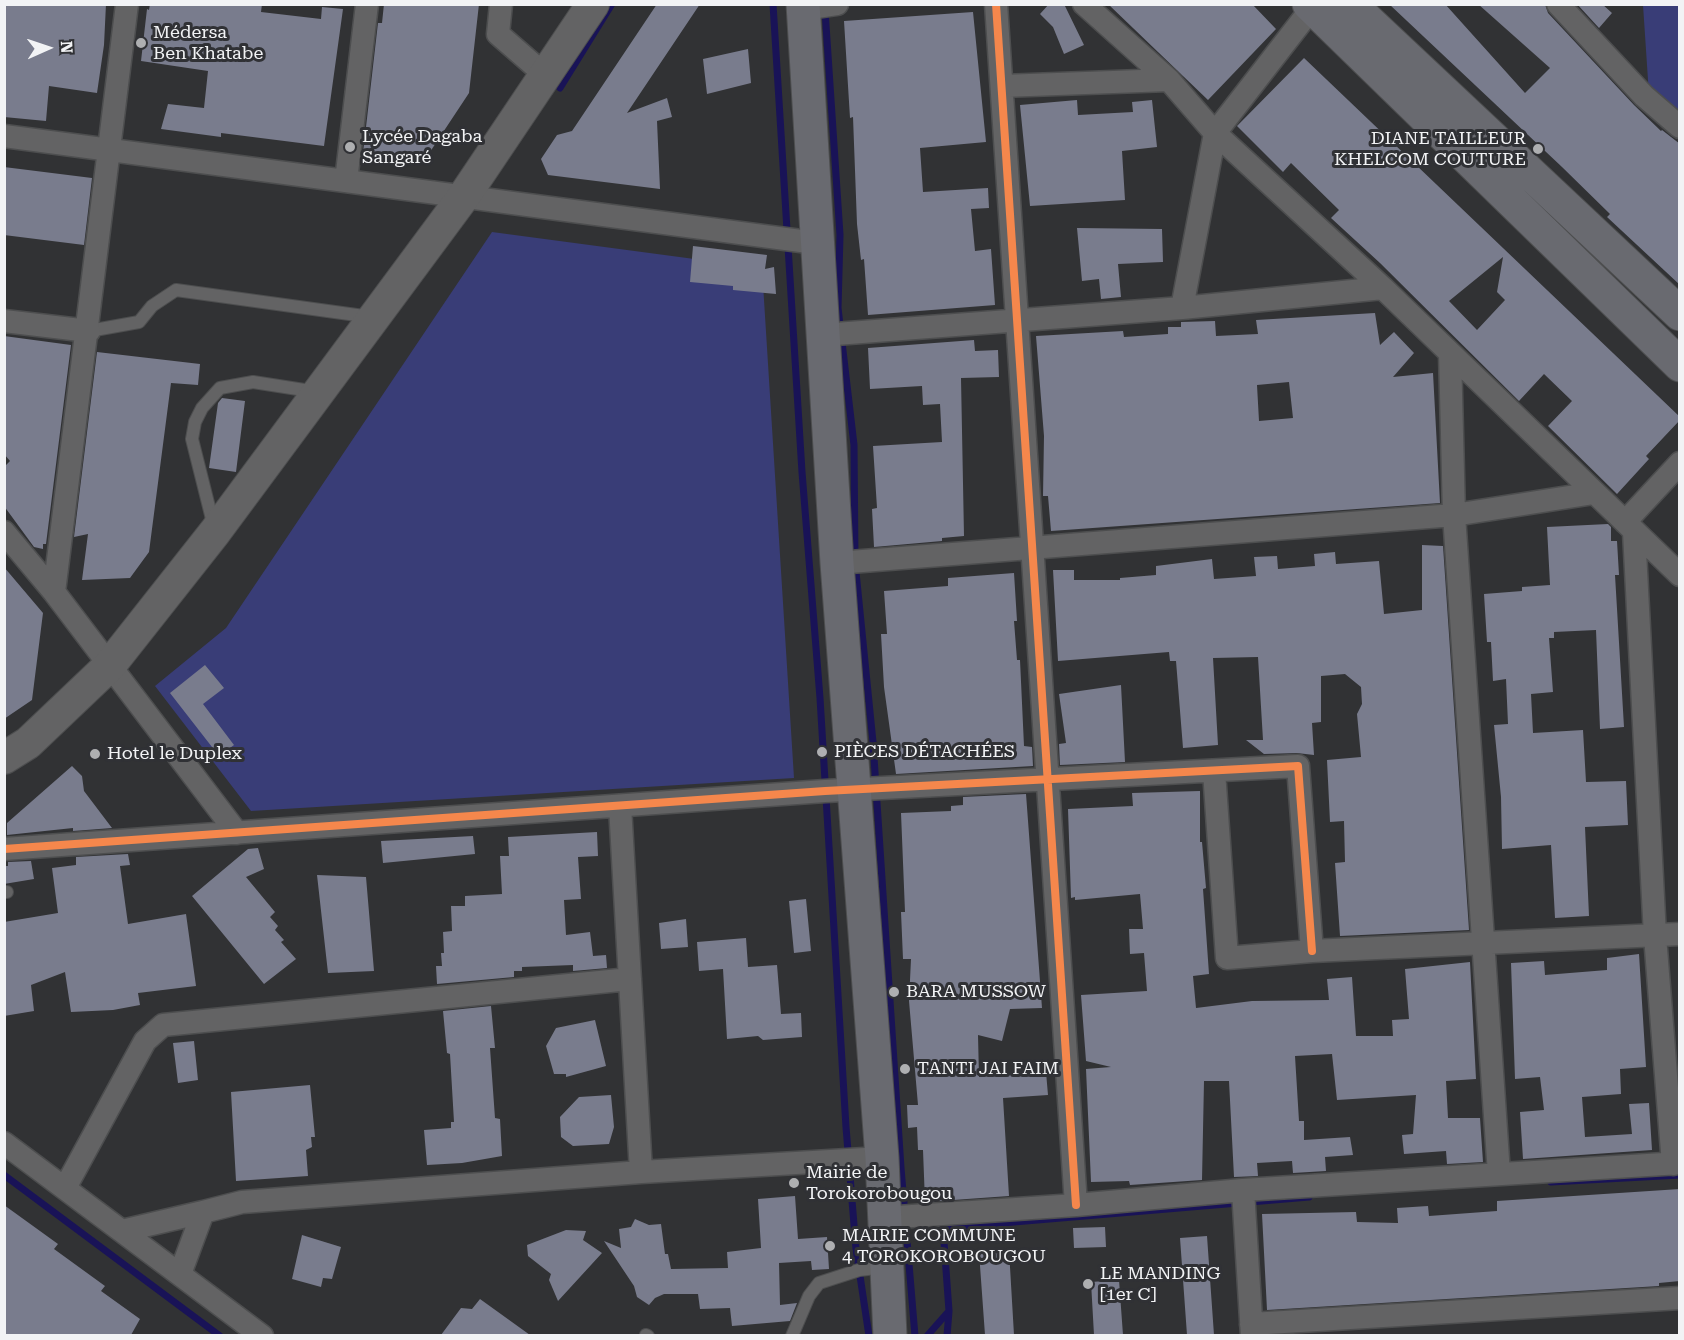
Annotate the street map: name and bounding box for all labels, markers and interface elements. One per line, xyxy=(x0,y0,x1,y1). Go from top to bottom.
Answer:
north arrow xyxy=(18,18,78,78)
place label: Médersa Ben Khatabe xyxy=(153,22,263,64)
marker: Médersa Ben Khatabe xyxy=(134,36,148,50)
text: N xyxy=(57,40,76,54)
place label: Lycée Dagaba Sangaré xyxy=(362,126,482,168)
place label: DIANE TAILLEUR KHELCOM COUTURE xyxy=(1334,128,1526,170)
marker: Lycée Dagaba Sangaré xyxy=(343,140,357,154)
marker: DIANE TAILLEUR KHELCOM COUTURE xyxy=(1531,142,1545,156)
place label: PIÈCES DÉTACHÉES xyxy=(834,741,1015,763)
place label: Hotel le Duplex xyxy=(107,743,242,765)
marker: PIÈCES DÉTACHÉES xyxy=(815,745,829,759)
marker: Hotel le Duplex xyxy=(88,747,102,761)
place label: BARA MUSSOW xyxy=(906,981,1046,1003)
marker: BARA MUSSOW xyxy=(887,985,901,999)
place label: TANTI JAI FAIM xyxy=(917,1058,1059,1080)
marker: TANTI JAI FAIM xyxy=(898,1062,912,1076)
place label: Mairie de Torokorobougou xyxy=(806,1162,952,1204)
marker: Mairie de Torokorobougou xyxy=(787,1176,801,1190)
place label: MAIRIE COMMUNE 4 TOROKOROBOUGOU xyxy=(842,1225,1046,1268)
marker: MAIRIE COMMUNE 4 TOROKOROBOUGOU xyxy=(823,1239,837,1253)
place label: LE MANDING [1er C] xyxy=(1100,1263,1220,1306)
marker: LE MANDING [1er C] xyxy=(1081,1277,1095,1291)

